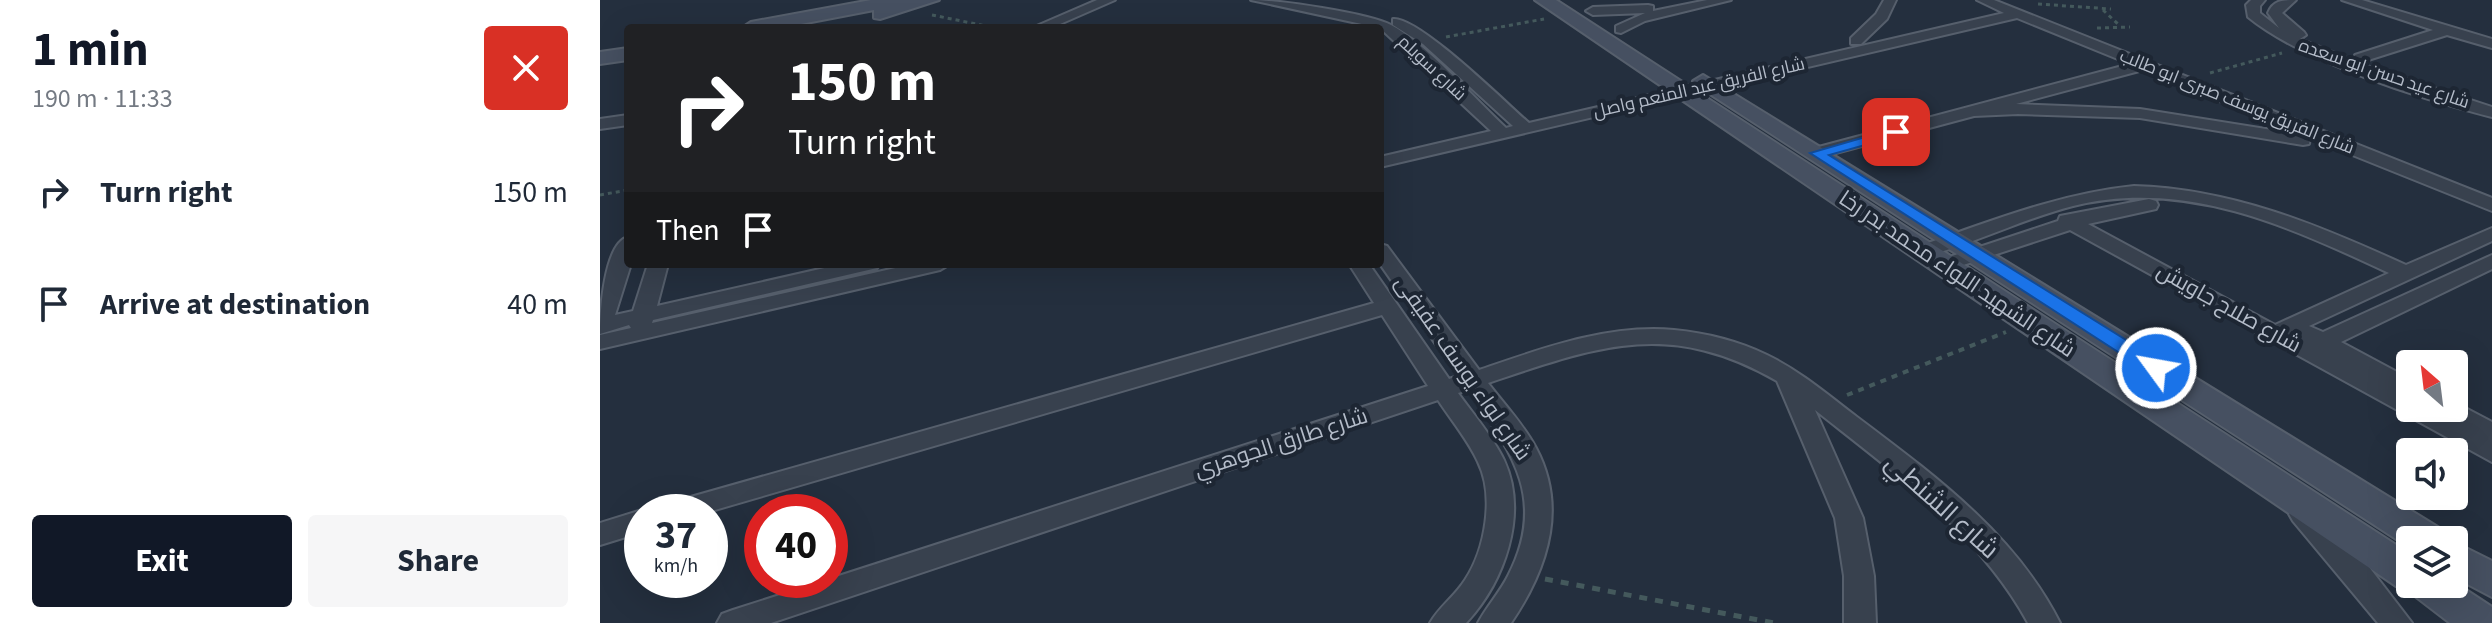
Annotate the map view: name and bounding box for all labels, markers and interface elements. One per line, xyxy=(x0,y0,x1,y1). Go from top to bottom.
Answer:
text: 1 min xyxy=(32,16,149,84)
button: close xyxy=(484,26,568,110)
street label: شارع سويلم xyxy=(1392,30,1472,106)
street label: شارع عيد حسن ابو سعده xyxy=(2295,33,2473,115)
text: 150 m xyxy=(788,43,936,122)
street label: شارع الفريق يوسف صبرى ابو طالب xyxy=(2116,43,2358,161)
street label: شارع الفريق عبد المنعم واصل xyxy=(1591,51,1807,125)
icon: right xyxy=(656,56,760,160)
text: 190 m · 11:33 xyxy=(32,80,173,117)
pin xyxy=(1862,98,1930,166)
icon: arrive xyxy=(1874,110,1918,154)
text: Turn right xyxy=(788,117,936,168)
icon: right xyxy=(32,170,76,214)
text: Turn right xyxy=(100,171,232,214)
text: 150 m xyxy=(492,171,568,214)
street label: شارع الشهيد اللواء محمد بدر رخا xyxy=(1832,183,2082,365)
icon: arrive xyxy=(736,208,780,252)
text: Then xyxy=(656,209,720,252)
street label: شارع صلاح جاويش xyxy=(2151,255,2307,361)
street label: شارع لواء يوسف عفيفى xyxy=(1387,269,1539,467)
icon: arrive xyxy=(32,282,76,326)
text: Arrive at destination xyxy=(100,283,370,326)
text: 40 m xyxy=(507,283,568,326)
position arrow xyxy=(2114,326,2198,410)
north arrow xyxy=(2396,350,2468,422)
map controls xyxy=(2396,350,2468,598)
street label: شارع طارق الجوهري xyxy=(1190,400,1372,486)
button: sound xyxy=(2396,438,2468,510)
street label: شارع الشنطي xyxy=(1875,445,2007,569)
speed limit sign: 40 xyxy=(744,494,848,598)
text: 37 xyxy=(655,507,697,564)
button: Exit xyxy=(32,515,292,607)
button: Share xyxy=(308,515,568,607)
button: layers xyxy=(2396,526,2468,598)
text: km/h xyxy=(654,552,698,580)

